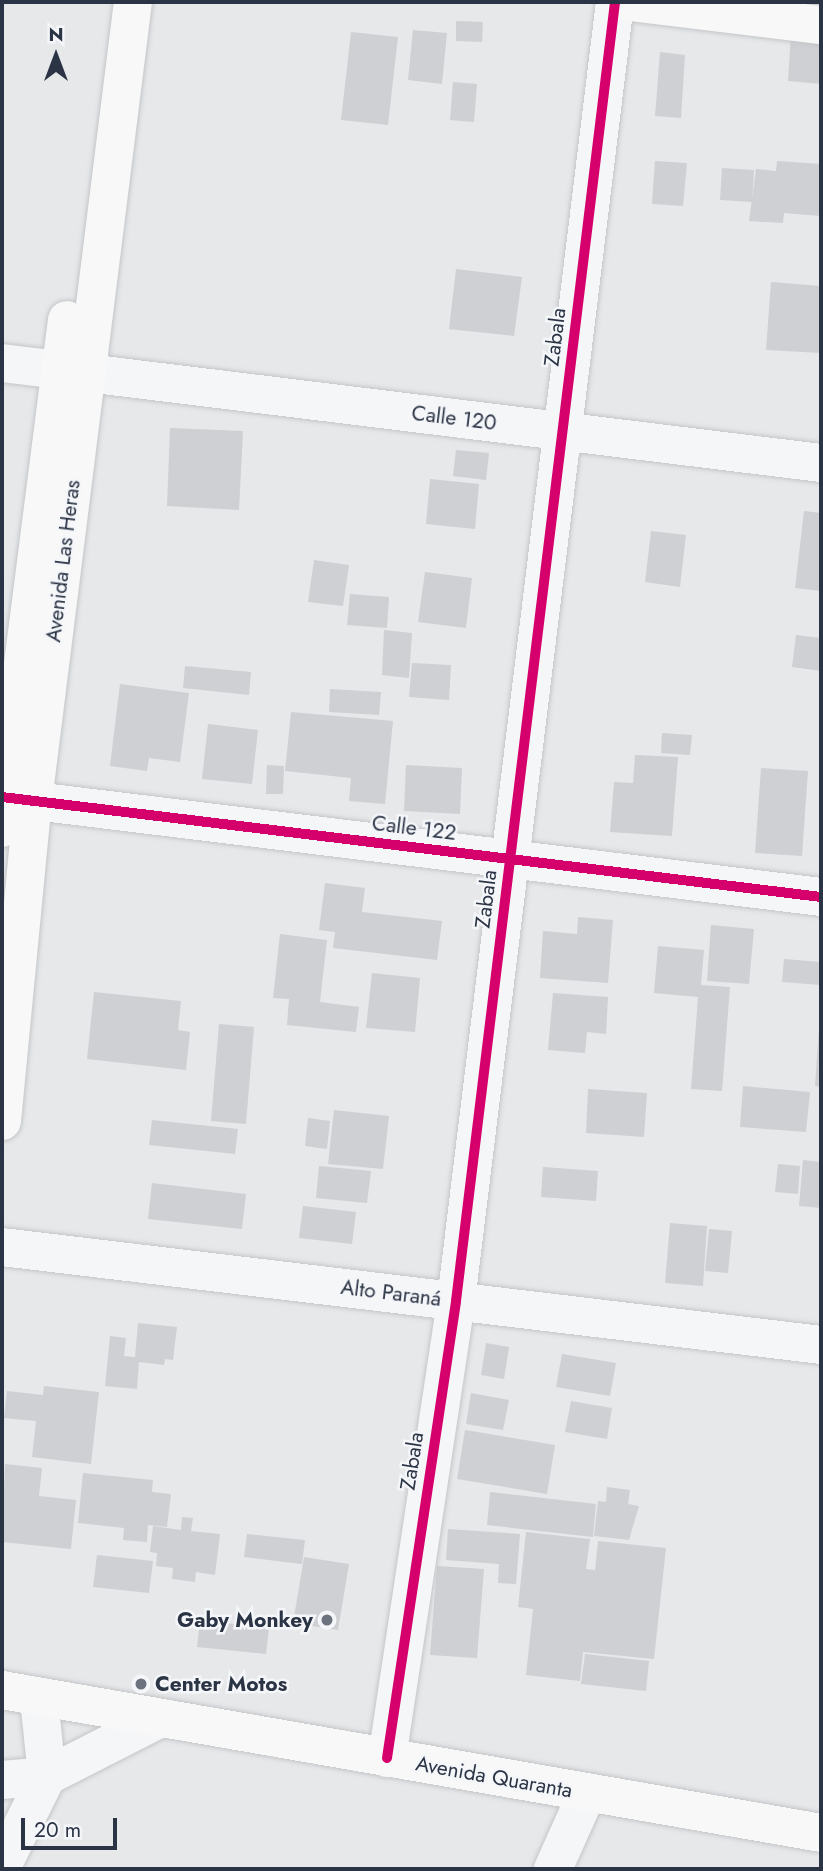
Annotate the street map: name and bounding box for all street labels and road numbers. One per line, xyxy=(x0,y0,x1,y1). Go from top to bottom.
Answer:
street label: Zabala xyxy=(539,306,571,368)
street label: Calle 120 xyxy=(410,400,498,436)
street label: Avenida Las Heras xyxy=(41,478,85,644)
street label: Calle 122 xyxy=(370,810,458,846)
street label: Zabala xyxy=(470,868,502,930)
street label: Alto Paraná xyxy=(339,1274,443,1312)
street label: Zabala xyxy=(395,1430,429,1492)
street label: Avenida Quaranta xyxy=(414,1751,574,1803)

